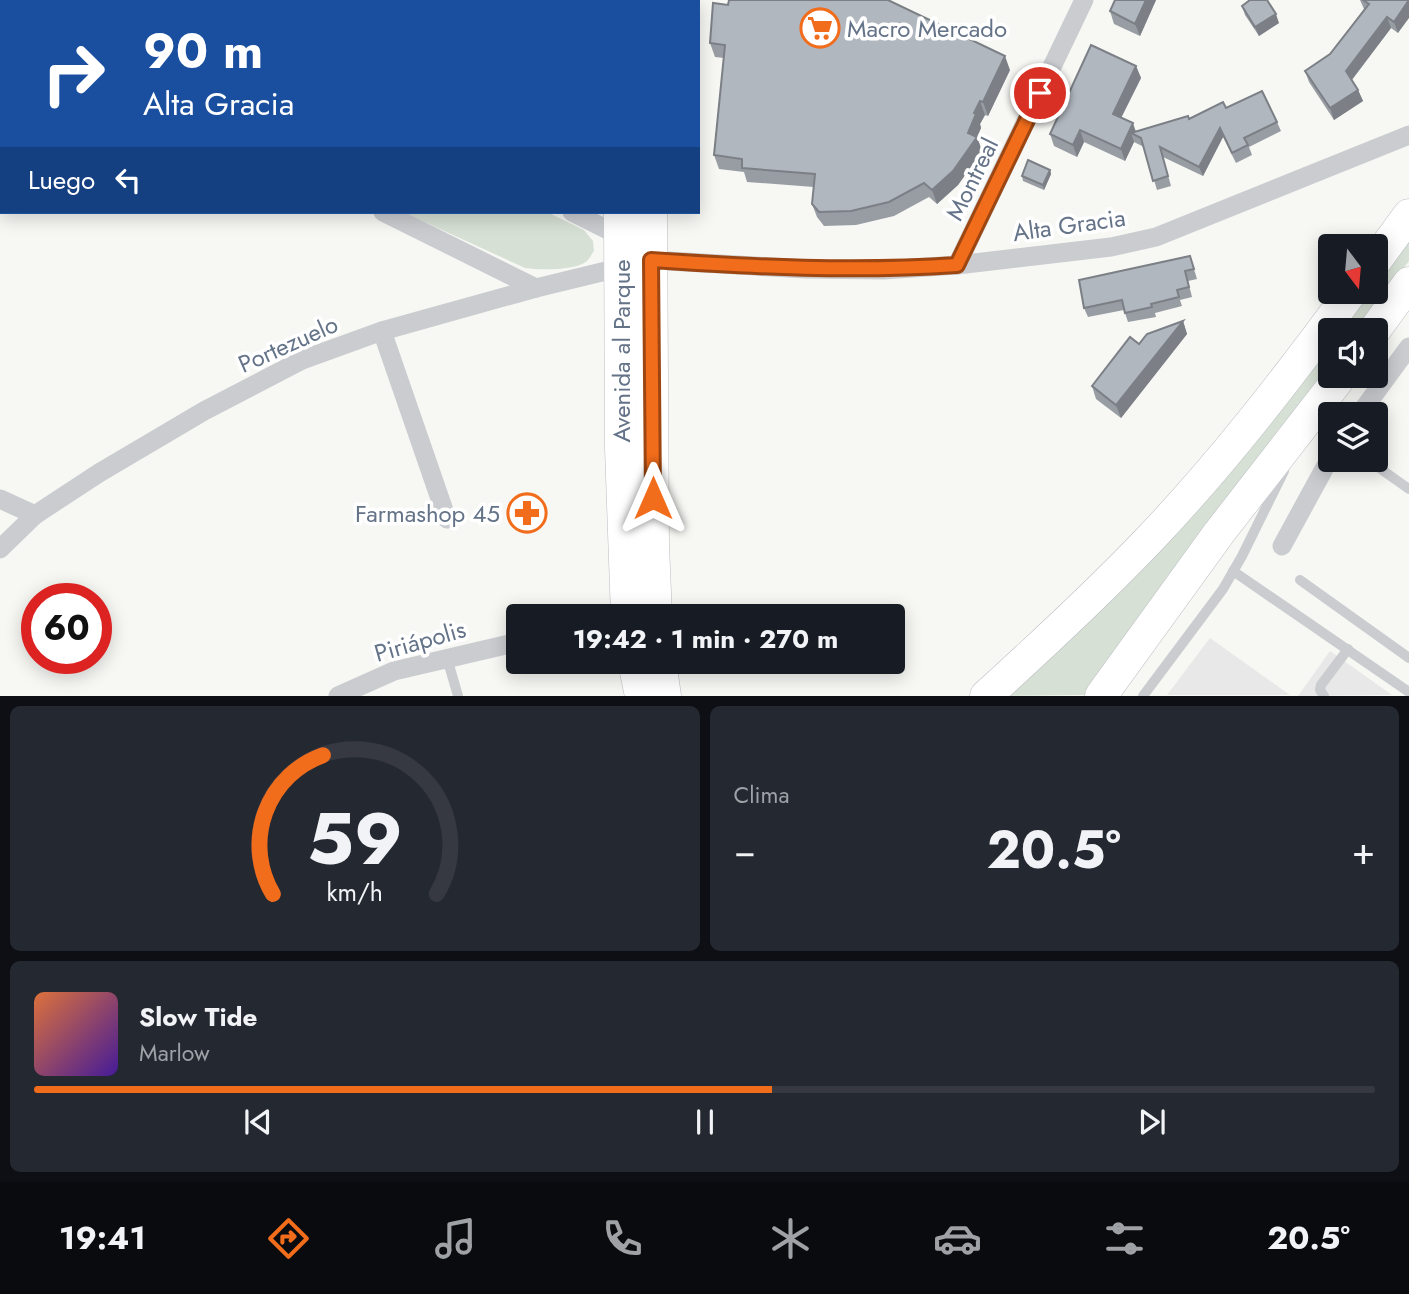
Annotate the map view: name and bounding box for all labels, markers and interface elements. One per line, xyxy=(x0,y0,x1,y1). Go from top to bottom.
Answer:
supermarket icon: Macro Mercado xyxy=(799,7,841,49)
place label: Macro Mercado xyxy=(847,11,1007,46)
text: 90 m xyxy=(143,16,263,86)
icon: right xyxy=(28,28,119,119)
pin xyxy=(1010,63,1070,123)
icon: arrive xyxy=(1021,74,1059,112)
text: Alta Gracia xyxy=(143,81,294,127)
street label: Montreal xyxy=(937,132,1007,226)
text: Luego xyxy=(28,161,95,199)
icon: left xyxy=(109,161,147,199)
street label: Alta Gracia xyxy=(1010,200,1128,250)
north arrow xyxy=(1318,234,1388,304)
map controls xyxy=(1318,234,1388,472)
street label: Avenida al Parque xyxy=(604,259,639,443)
street label: Portezuelo xyxy=(232,306,344,382)
button: sound xyxy=(1318,318,1388,388)
button: layers xyxy=(1318,402,1388,472)
position arrow xyxy=(616,461,690,535)
pharmacy icon: Farmashop 45 xyxy=(506,492,548,534)
place label: Farmashop 45 xyxy=(355,496,500,531)
speed limit sign: 60 xyxy=(21,583,112,674)
street label: Piriápolis xyxy=(370,611,470,671)
text: 19:42 · 1 min · 270 m xyxy=(573,620,838,658)
text: Clima xyxy=(734,778,790,812)
text: 59 xyxy=(307,787,403,892)
text: 20.5° xyxy=(987,812,1121,888)
text: − xyxy=(734,823,756,878)
text: + xyxy=(1352,823,1375,878)
text: km/h xyxy=(326,874,383,910)
text: Slow Tide xyxy=(139,998,258,1036)
text: Marlow xyxy=(139,1036,210,1070)
icon: previous xyxy=(239,1103,277,1141)
icon: pause xyxy=(686,1103,724,1141)
icon: next xyxy=(1133,1103,1171,1141)
icon: directions xyxy=(264,1214,313,1263)
icon: music xyxy=(431,1214,480,1263)
icon: phone xyxy=(598,1214,647,1263)
icon: climate xyxy=(766,1214,815,1263)
icon: car xyxy=(933,1214,982,1263)
icon: filters xyxy=(1100,1214,1149,1263)
text: 19:41 xyxy=(59,1215,146,1261)
text: 20.5° xyxy=(1267,1215,1350,1261)

